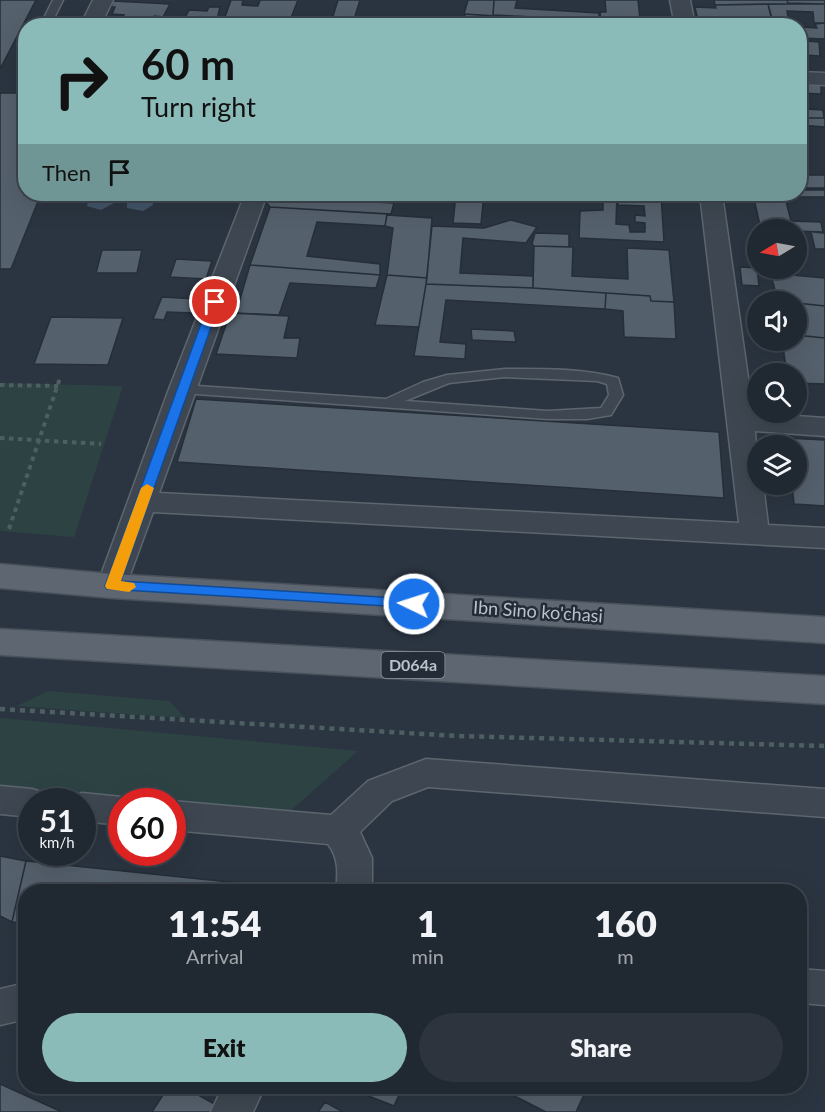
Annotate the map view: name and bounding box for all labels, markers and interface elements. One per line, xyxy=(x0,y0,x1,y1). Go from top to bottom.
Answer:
text: 60 m xyxy=(141,39,235,89)
icon: right xyxy=(42,42,120,120)
text: Turn right xyxy=(141,90,256,123)
icon: arrive xyxy=(103,156,136,189)
text: Then xyxy=(42,159,91,186)
north arrow xyxy=(747,219,807,279)
map controls xyxy=(747,219,807,495)
pin xyxy=(189,276,240,327)
icon: arrive xyxy=(198,285,231,318)
button: sound xyxy=(747,291,807,351)
button: search xyxy=(747,363,807,423)
button: layers xyxy=(747,435,807,495)
position arrow xyxy=(382,572,446,636)
street label: Ibn Sino ko'chasi xyxy=(472,595,604,627)
road number: D064a xyxy=(382,652,444,678)
speed limit sign: 60 xyxy=(108,788,186,866)
text: 51 xyxy=(40,802,74,838)
text: km/h xyxy=(39,833,75,851)
text: 11:54 xyxy=(168,901,261,945)
text: 1 xyxy=(417,901,438,945)
text: 160 xyxy=(594,901,657,945)
text: Arrival xyxy=(186,944,244,968)
text: min xyxy=(412,944,444,968)
text: m xyxy=(617,944,634,968)
button: Exit xyxy=(42,1013,407,1082)
button: Share xyxy=(419,1013,783,1082)

